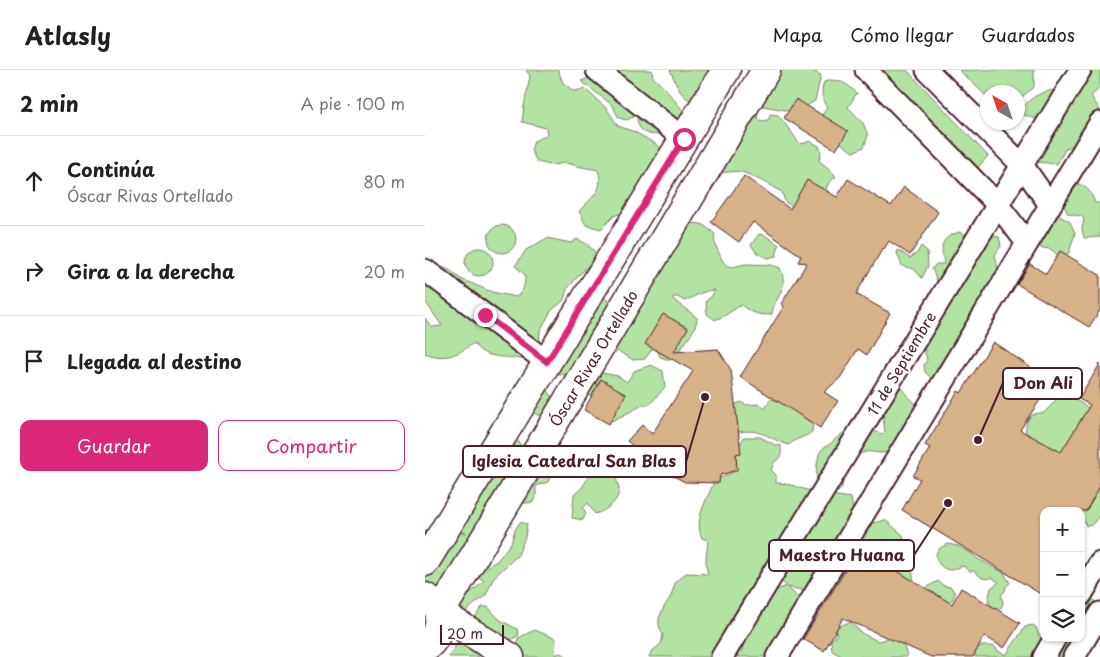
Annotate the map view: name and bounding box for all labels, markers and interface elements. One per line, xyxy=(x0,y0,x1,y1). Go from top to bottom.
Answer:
text: Atlasly xyxy=(25,17,111,53)
text: Mapa xyxy=(773,21,822,48)
text: Cómo llegar xyxy=(850,21,953,48)
text: Guardados xyxy=(981,21,1075,48)
north arrow xyxy=(980,85,1025,130)
text: 2 min xyxy=(20,87,79,119)
text: A pie · 100 m xyxy=(301,91,405,115)
route start xyxy=(673,128,696,151)
text: Continúa xyxy=(67,155,155,183)
icon: ahead xyxy=(20,167,48,195)
text: 80 m xyxy=(363,169,405,193)
text: Óscar Rivas Ortellado xyxy=(67,183,233,207)
icon: right xyxy=(20,257,48,285)
text: Gira a la derecha xyxy=(67,257,235,285)
text: 20 m xyxy=(364,259,405,283)
street label: Óscar Rivas Ortellado xyxy=(543,285,643,431)
route end xyxy=(474,304,497,327)
street label: 11 de Septiembre xyxy=(861,307,941,419)
icon: arrive xyxy=(20,347,48,375)
text: Llegada al destino xyxy=(67,347,241,375)
callout: Don Ali xyxy=(1003,368,1082,399)
text: Don Ali xyxy=(1013,370,1073,394)
button: Guardar xyxy=(20,420,208,471)
button: Compartir xyxy=(218,420,405,471)
callout: Iglesia Catedral San Blas xyxy=(463,446,686,477)
text: Iglesia Catedral San Blas xyxy=(472,448,677,472)
map controls xyxy=(1040,507,1085,642)
button: + xyxy=(1040,507,1085,552)
callout: Maestro Huana xyxy=(769,540,914,571)
text: Maestro Huana xyxy=(779,542,905,566)
button: − xyxy=(1040,552,1085,597)
button: layers xyxy=(1040,597,1085,642)
scale bar xyxy=(440,622,504,645)
text: 20 m xyxy=(447,623,483,644)

